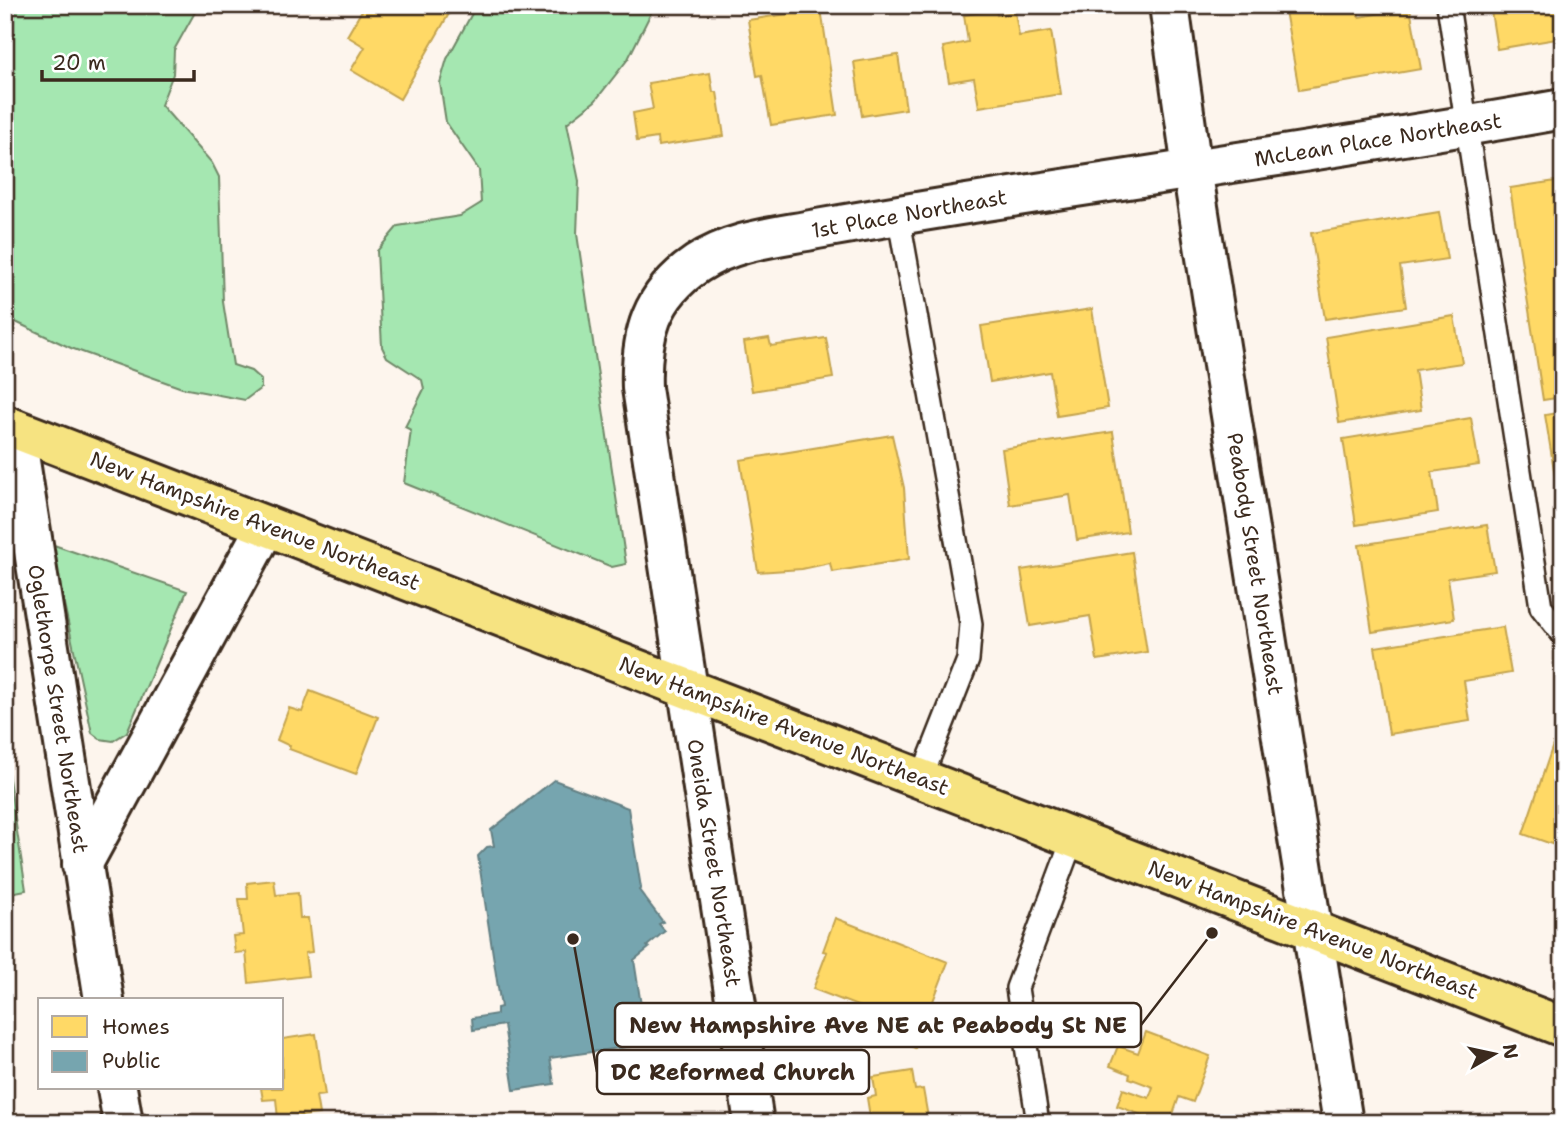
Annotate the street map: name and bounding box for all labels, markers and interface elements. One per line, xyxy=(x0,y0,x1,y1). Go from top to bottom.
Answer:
scale bar xyxy=(42,38,194,82)
text: 20 m xyxy=(52,49,106,77)
street label: McLean Place Northeast xyxy=(1252,107,1504,173)
street label: 1st Place Northeast xyxy=(809,183,1009,245)
street label: Peabody Street Northeast xyxy=(1220,431,1290,697)
street label: New Hampshire Avenue Northeast xyxy=(86,445,424,597)
street label: Oglethorpe Street Northeast xyxy=(21,562,95,856)
street label: New Hampshire Avenue Northeast xyxy=(615,650,953,802)
street label: Oneida Street Northeast xyxy=(681,737,747,989)
street label: New Hampshire Avenue Northeast xyxy=(1144,854,1482,1006)
legend xyxy=(38,998,284,1090)
callout: New Hampshire Ave NE at Peabody St NE xyxy=(615,1003,1141,1047)
text: New Hampshire Ave NE at Peabody St NE xyxy=(629,1010,1127,1040)
text: Homes xyxy=(102,1013,170,1041)
north arrow xyxy=(1460,1020,1530,1090)
text: N xyxy=(1497,1042,1524,1061)
text: Public xyxy=(102,1047,161,1075)
callout: DC Reformed Church xyxy=(597,1050,869,1094)
text: DC Reformed Church xyxy=(611,1057,855,1087)

